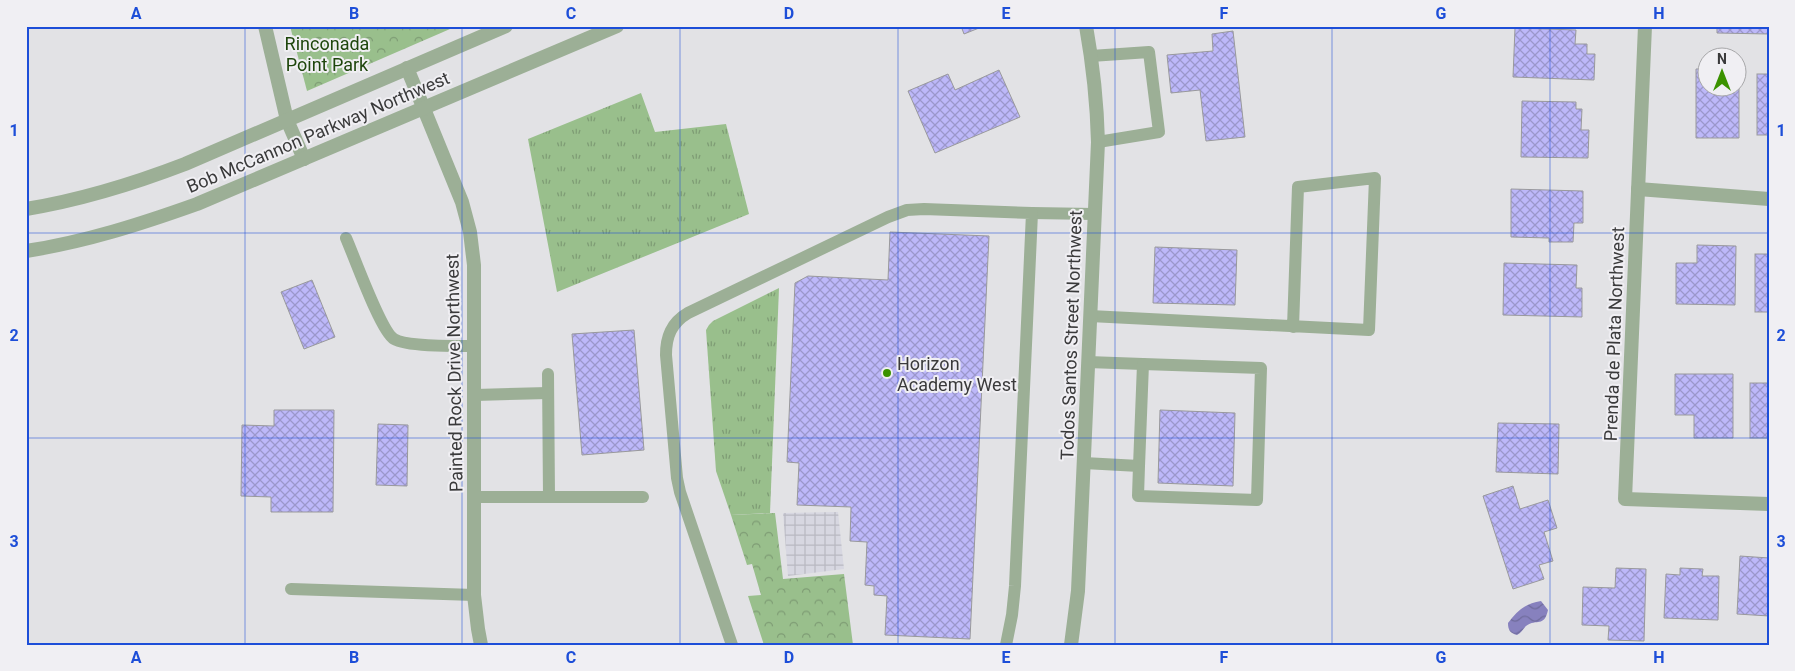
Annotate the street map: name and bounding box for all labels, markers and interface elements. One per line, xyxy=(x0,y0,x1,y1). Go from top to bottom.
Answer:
text: A xyxy=(131,4,142,23)
text: B xyxy=(349,4,359,23)
text: C xyxy=(566,4,576,23)
text: D xyxy=(784,4,794,23)
text: E xyxy=(1002,4,1011,23)
text: F xyxy=(1220,4,1229,23)
text: G xyxy=(1436,4,1447,23)
text: H xyxy=(1653,4,1665,23)
park label: Rinconada Point Park xyxy=(285,33,369,75)
north arrow xyxy=(1698,48,1748,98)
text: N xyxy=(1717,51,1727,67)
street label: Bob McCannon Parkway Northwest xyxy=(183,67,453,197)
text: 1 xyxy=(9,121,19,140)
text: 1 xyxy=(1776,121,1786,140)
street label: Todos Santos Street Northwest xyxy=(1056,210,1086,460)
street label: Prenda de Plata Northwest xyxy=(1600,226,1628,442)
street label: Painted Rock Drive Northwest xyxy=(441,254,467,492)
text: 2 xyxy=(9,326,19,345)
text: 2 xyxy=(1776,326,1786,345)
place label: Horizon Academy West xyxy=(897,353,1017,395)
marker: Horizon Academy West xyxy=(881,367,893,379)
text: 3 xyxy=(9,532,19,551)
text: 3 xyxy=(1776,532,1786,551)
text: A xyxy=(131,648,142,667)
text: B xyxy=(349,648,359,667)
text: C xyxy=(566,648,576,667)
text: D xyxy=(784,648,794,667)
text: E xyxy=(1002,648,1011,667)
text: F xyxy=(1220,648,1229,667)
text: G xyxy=(1436,648,1447,667)
text: H xyxy=(1653,648,1665,667)

